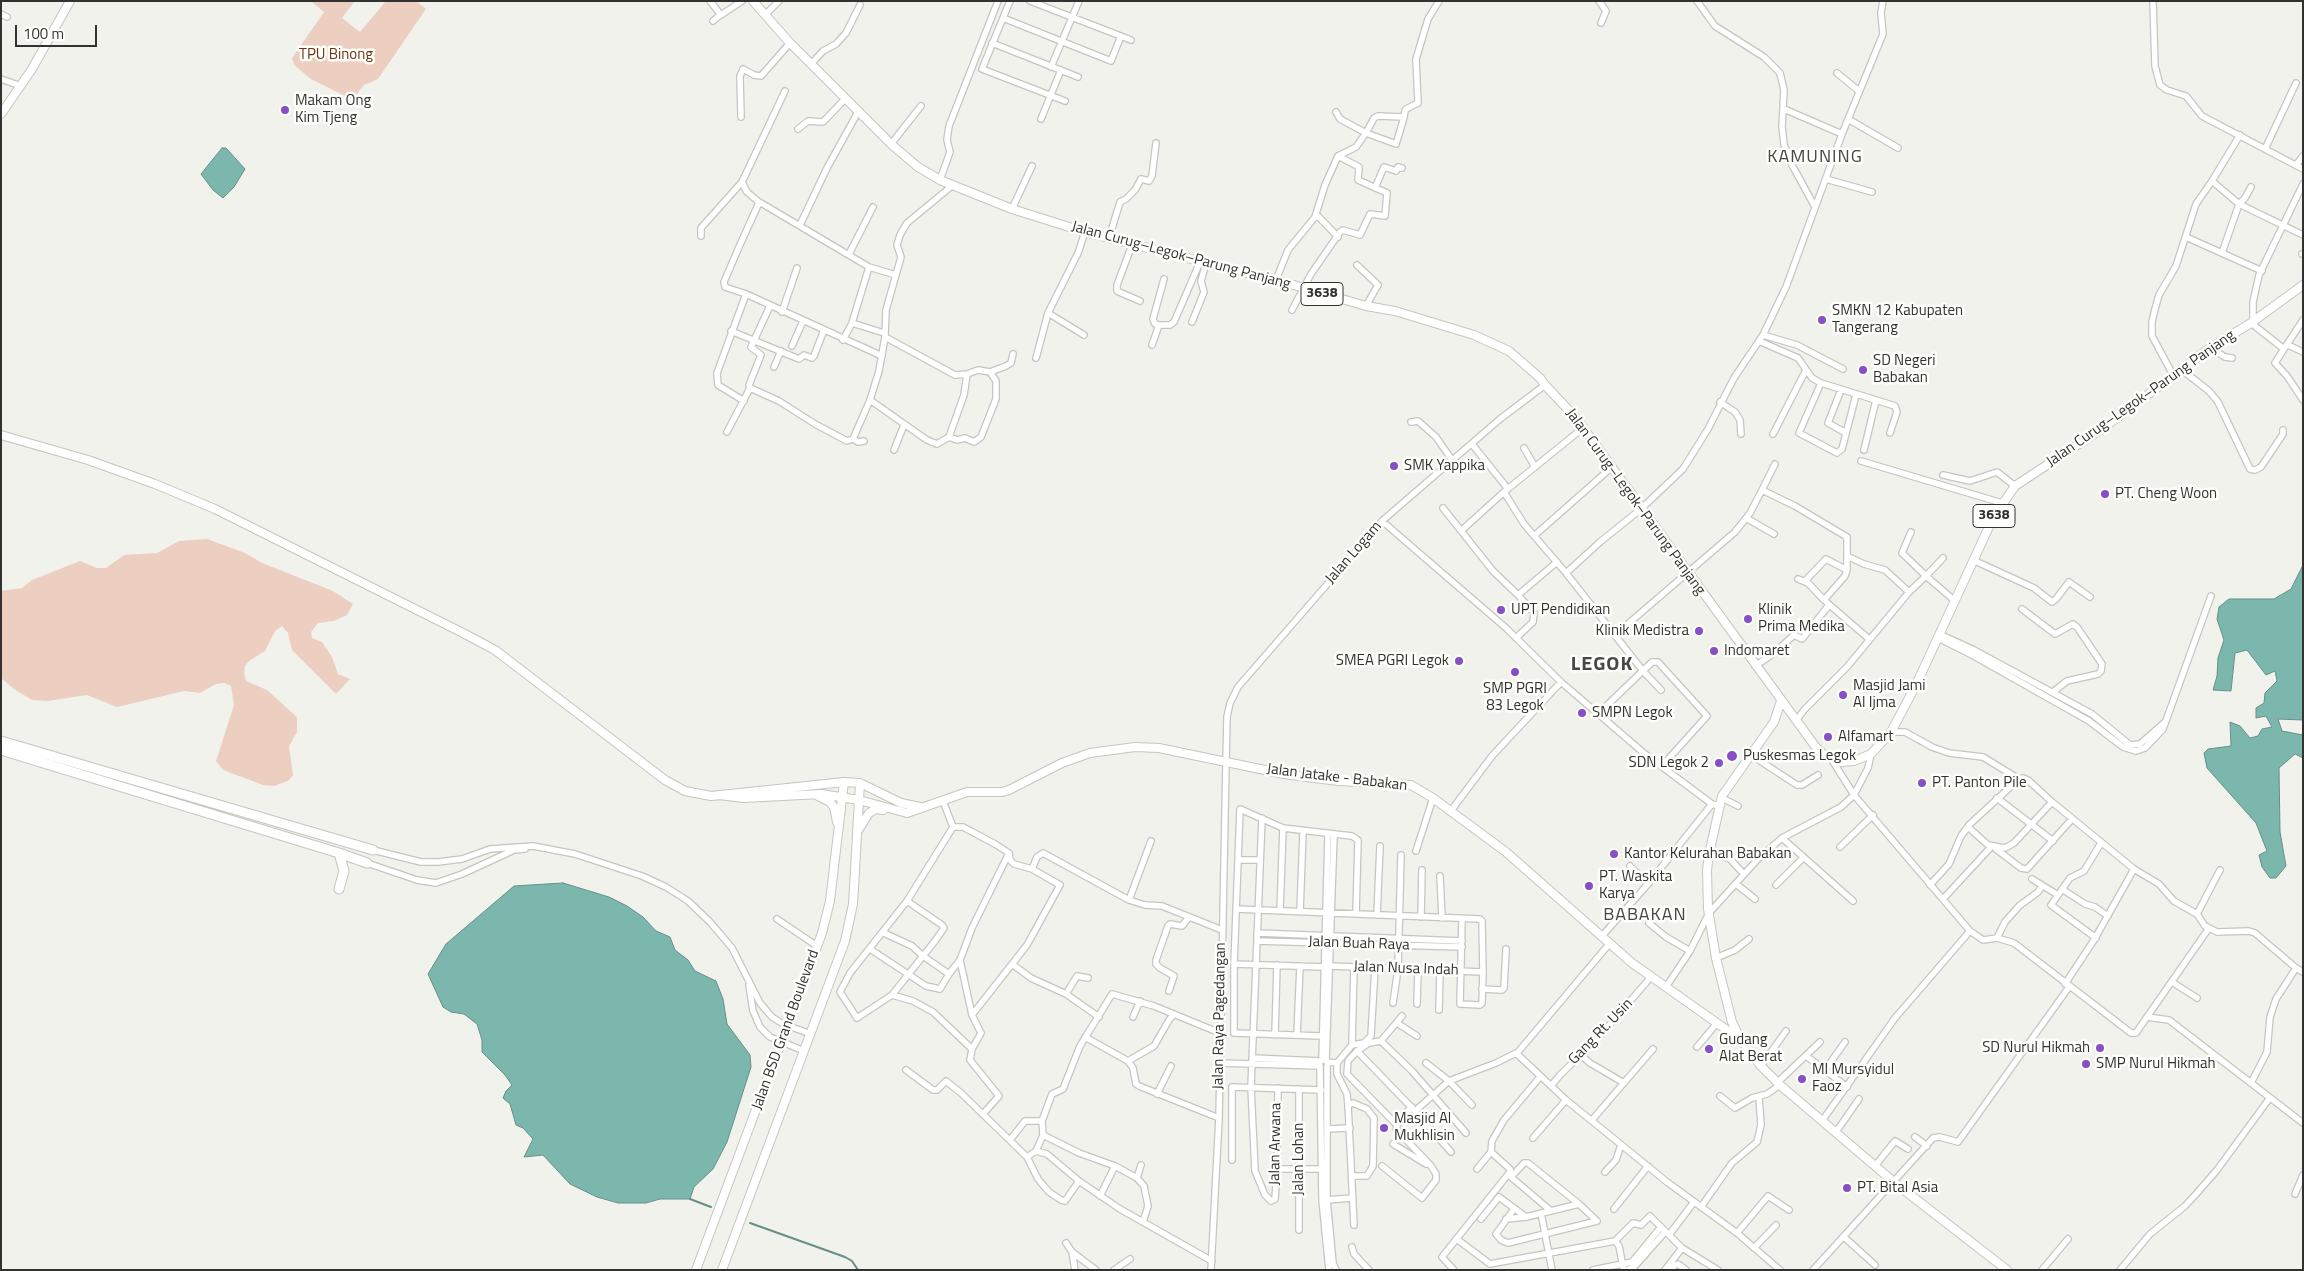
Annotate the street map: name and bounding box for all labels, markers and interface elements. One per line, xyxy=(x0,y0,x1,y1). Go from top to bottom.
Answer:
scale bar xyxy=(18,15,100,47)
text: 100 m xyxy=(23,22,64,45)
park label: TPU Binong xyxy=(299,46,373,64)
place label: Makam Ong Kim Tjeng xyxy=(295,92,371,127)
marker: Makam Ong Kim Tjeng xyxy=(279,104,291,116)
district label: KAMUNING xyxy=(1766,147,1864,169)
street label: Jalan Curug–Legok–Parung Panjang xyxy=(1069,218,1293,294)
road number: 3638 xyxy=(1301,282,1343,306)
place label: SMKN 12 Kabupaten Tangerang xyxy=(1832,302,1963,337)
marker: SMKN 12 Kabupaten Tangerang xyxy=(1816,314,1828,326)
street label: Jalan Curug–Legok–Parung Panjang xyxy=(2043,327,2239,471)
place label: SD Negeri Babakan xyxy=(1873,352,1936,387)
marker: SD Negeri Babakan xyxy=(1857,364,1869,376)
street label: Jalan Curug–Legok–Parung Panjang xyxy=(1561,405,1709,599)
place label: SMK Yappika xyxy=(1404,457,1485,475)
marker: SMK Yappika xyxy=(1388,460,1400,472)
place label: PT. Cheng Woon xyxy=(2115,485,2217,503)
marker: PT. Cheng Woon xyxy=(2099,488,2111,500)
road number: 3638 xyxy=(1973,504,2015,528)
street label: Jalan Logam xyxy=(1322,518,1386,588)
place label: UPT Pendidikan xyxy=(1511,601,1610,619)
place label: Klinik Prima Medika xyxy=(1758,601,1845,636)
marker: UPT Pendidikan xyxy=(1495,604,1507,616)
marker: Klinik Prima Medika xyxy=(1742,613,1754,625)
place label: Klinik Medistra xyxy=(1596,622,1689,640)
marker: Klinik Medistra xyxy=(1693,625,1705,637)
place label: Indomaret xyxy=(1724,642,1789,660)
marker: Indomaret xyxy=(1708,645,1720,657)
place label: SMEA PGRI Legok xyxy=(1336,652,1449,670)
district label: LEGOK xyxy=(1570,653,1634,677)
marker: SMEA PGRI Legok xyxy=(1453,655,1465,667)
marker: SMP PGRI 83 Legok xyxy=(1509,666,1521,678)
place label: Masjid Jami Al Ijma xyxy=(1853,677,1926,712)
place label: SMP PGRI 83 Legok xyxy=(1483,680,1547,715)
marker: Masjid Jami Al Ijma xyxy=(1837,689,1849,701)
place label: SMPN Legok xyxy=(1592,704,1673,722)
marker: SMPN Legok xyxy=(1576,707,1588,719)
place label: Alfamart xyxy=(1838,728,1893,746)
marker: Alfamart xyxy=(1822,731,1834,743)
place label: Puskesmas Legok xyxy=(1743,747,1856,765)
marker: Puskesmas Legok xyxy=(1725,749,1739,763)
place label: SDN Legok 2 xyxy=(1629,754,1709,772)
marker: SDN Legok 2 xyxy=(1713,757,1725,769)
street label: Jalan Jatake - Babakan xyxy=(1266,760,1408,796)
place label: PT. Panton Pile xyxy=(1932,774,2026,792)
marker: PT. Panton Pile xyxy=(1916,777,1928,789)
place label: Kantor Kelurahan Babakan xyxy=(1624,845,1792,863)
marker: Kantor Kelurahan Babakan xyxy=(1608,848,1620,860)
place label: PT. Waskita Karya xyxy=(1599,868,1672,903)
marker: PT. Waskita Karya xyxy=(1583,880,1595,892)
district label: BABAKAN xyxy=(1602,905,1688,927)
street label: Jalan Buah Raya xyxy=(1308,933,1410,955)
street label: Jalan Raya Pagedangan xyxy=(1210,942,1230,1090)
street label: Jalan BSD Grand Boulevard xyxy=(749,947,823,1113)
street label: Jalan Nusa Indah xyxy=(1353,958,1459,980)
street label: Gang Rt. Usin xyxy=(1565,995,1637,1069)
place label: Gudang Alat Berat xyxy=(1719,1031,1782,1066)
place label: SD Nurul Hikmah xyxy=(1982,1039,2090,1057)
marker: SD Nurul Hikmah xyxy=(2094,1042,2106,1054)
marker: Gudang Alat Berat xyxy=(1703,1043,1715,1055)
place label: SMP Nurul Hikmah xyxy=(2096,1055,2216,1073)
marker: SMP Nurul Hikmah xyxy=(2080,1058,2092,1070)
place label: MI Mursyidul Faoz xyxy=(1812,1061,1894,1096)
marker: MI Mursyidul Faoz xyxy=(1796,1073,1808,1085)
street label: Jalan Arwana xyxy=(1266,1102,1286,1186)
place label: Masjid Al Mukhlisin xyxy=(1394,1110,1455,1145)
marker: Masjid Al Mukhlisin xyxy=(1378,1122,1390,1134)
street label: Jalan Lohan xyxy=(1290,1123,1308,1195)
place label: PT. Bital Asia xyxy=(1857,1179,1938,1197)
marker: PT. Bital Asia xyxy=(1841,1182,1853,1194)

